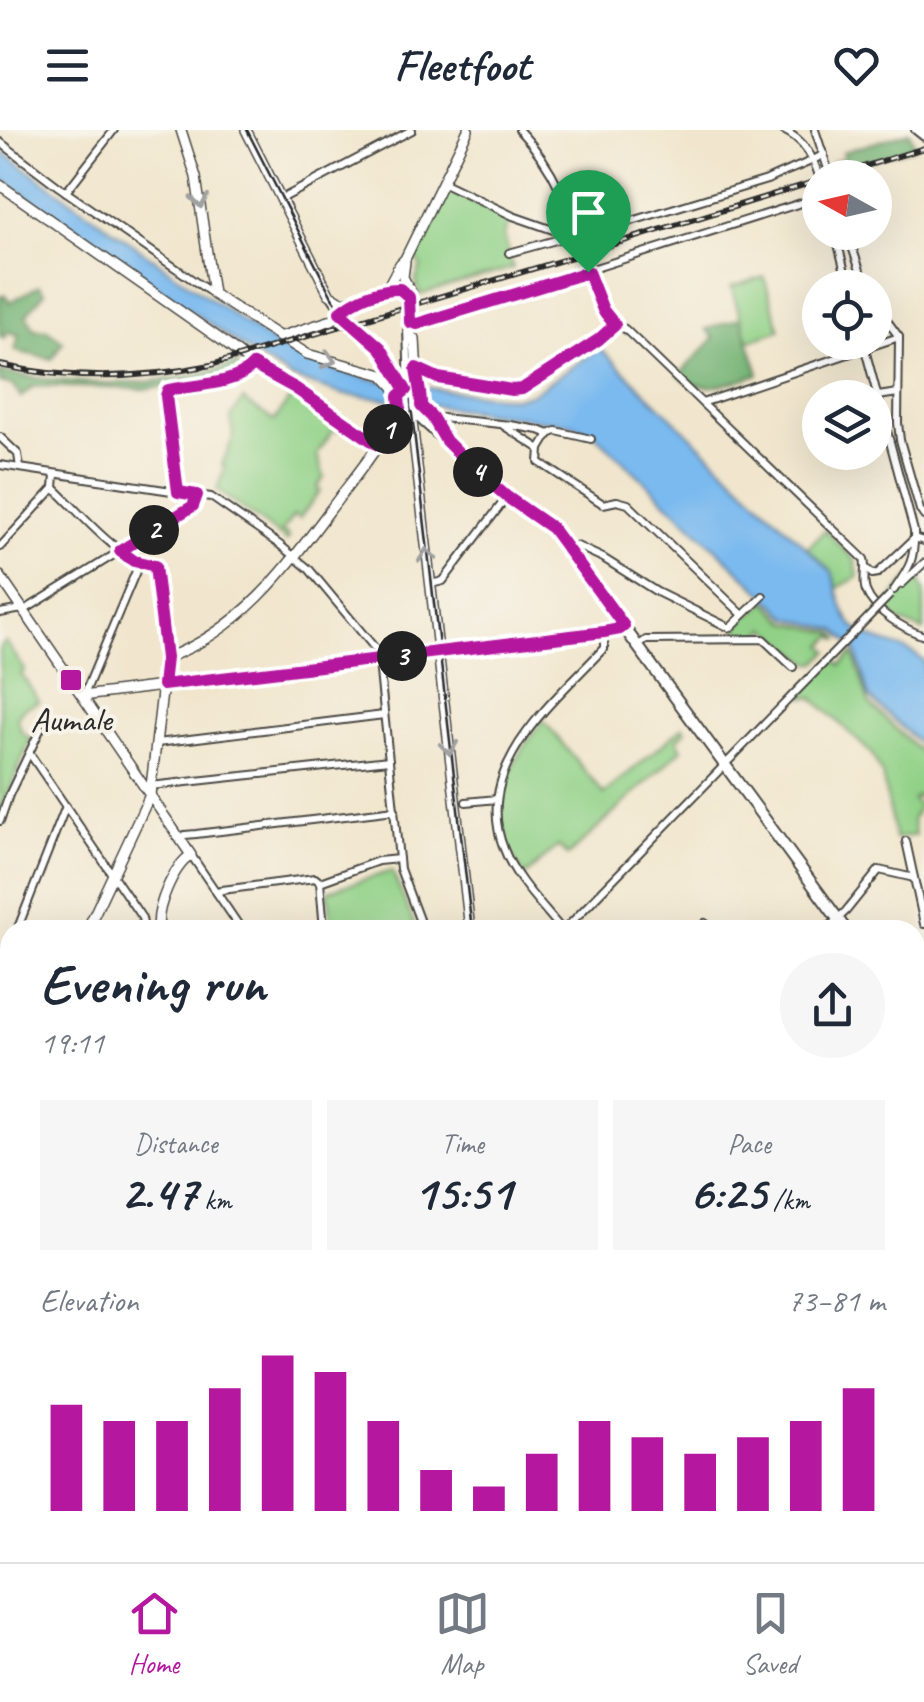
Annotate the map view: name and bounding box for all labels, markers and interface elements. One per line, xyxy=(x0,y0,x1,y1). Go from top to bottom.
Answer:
text: Fleetfoot xyxy=(394,37,530,94)
icon: menu xyxy=(40,38,95,93)
icon: heart xyxy=(829,38,884,93)
north arrow xyxy=(802,160,892,250)
map controls xyxy=(802,160,892,470)
pin xyxy=(546,170,631,273)
icon: arrive xyxy=(561,185,616,240)
one-way arrow xyxy=(188,192,209,209)
button: locate xyxy=(802,270,892,360)
one-way arrow xyxy=(320,348,337,369)
button: layers xyxy=(802,380,892,470)
pin: 1 xyxy=(363,404,413,454)
text: 1 xyxy=(382,411,394,446)
pin: 4 xyxy=(453,447,503,497)
text: 4 xyxy=(472,454,484,489)
pin: 2 xyxy=(129,505,179,555)
text: 2 xyxy=(148,512,160,547)
one-way arrow xyxy=(417,546,438,562)
pin: 3 xyxy=(377,631,427,681)
text: 3 xyxy=(396,638,408,673)
marker: Aumale xyxy=(58,667,84,693)
place label: Aumale xyxy=(30,697,114,742)
one-way arrow xyxy=(438,741,459,757)
text: Evening run xyxy=(40,949,265,1019)
button: share xyxy=(780,953,885,1058)
text: 19:11 xyxy=(40,1022,104,1063)
text: Distance xyxy=(134,1126,218,1161)
text: Time xyxy=(441,1126,484,1161)
text: Pace xyxy=(728,1126,771,1161)
text: 2.47 xyxy=(120,1161,197,1224)
text: 15:51 xyxy=(413,1161,512,1224)
text: 6:25 xyxy=(689,1161,766,1224)
text: km xyxy=(197,1182,232,1217)
text: /km xyxy=(766,1182,810,1217)
text: Elevation xyxy=(40,1280,138,1321)
text: 73–81 m xyxy=(787,1280,885,1321)
tab: Home xyxy=(127,1586,182,1681)
tab: Map xyxy=(435,1586,490,1681)
tab: Saved xyxy=(743,1586,798,1681)

